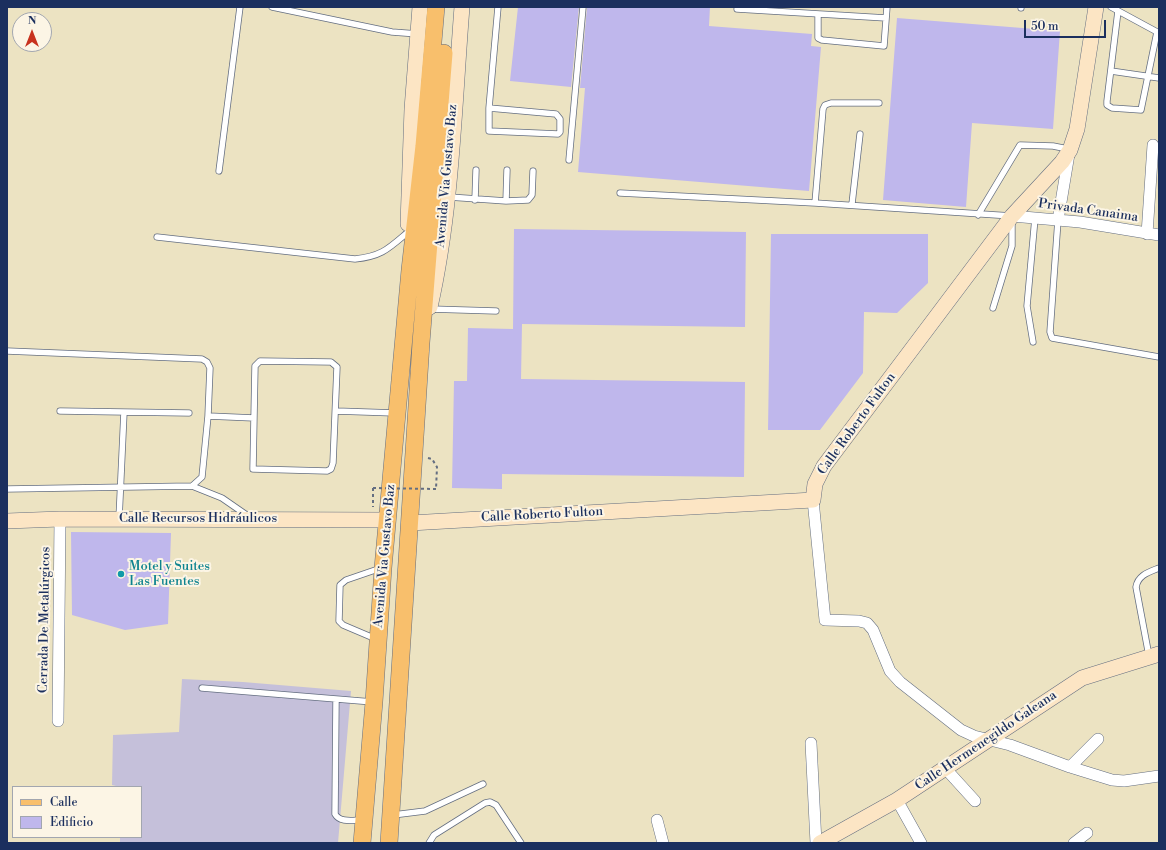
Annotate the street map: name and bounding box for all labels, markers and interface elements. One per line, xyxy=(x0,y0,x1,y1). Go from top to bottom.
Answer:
north arrow xyxy=(12,12,52,52)
scale bar xyxy=(1026,12,1108,38)
text: N xyxy=(28,14,36,28)
text: 50 m xyxy=(1031,19,1059,34)
street label: Avenida Via Gustavo Baz xyxy=(433,104,461,248)
street label: Privada Canaima xyxy=(1037,196,1139,226)
street label: Calle Roberto Fulton xyxy=(815,370,899,478)
street label: Avenida Via Gustavo Baz xyxy=(371,484,399,628)
street label: Calle Roberto Fulton xyxy=(481,504,603,526)
street label: Calle Recursos Hidráulicos xyxy=(119,511,277,527)
street label: Cerrada De Metalúrgicos xyxy=(36,547,54,693)
place label: Motel y Suites Las Fuentes xyxy=(129,559,210,590)
marker: Motel y Suites Las Fuentes xyxy=(116,569,126,579)
street label: Calle Hermenegildo Galeana xyxy=(912,688,1060,794)
legend xyxy=(12,786,142,838)
text: Calle xyxy=(50,795,77,810)
text: Edificio xyxy=(50,815,93,830)

